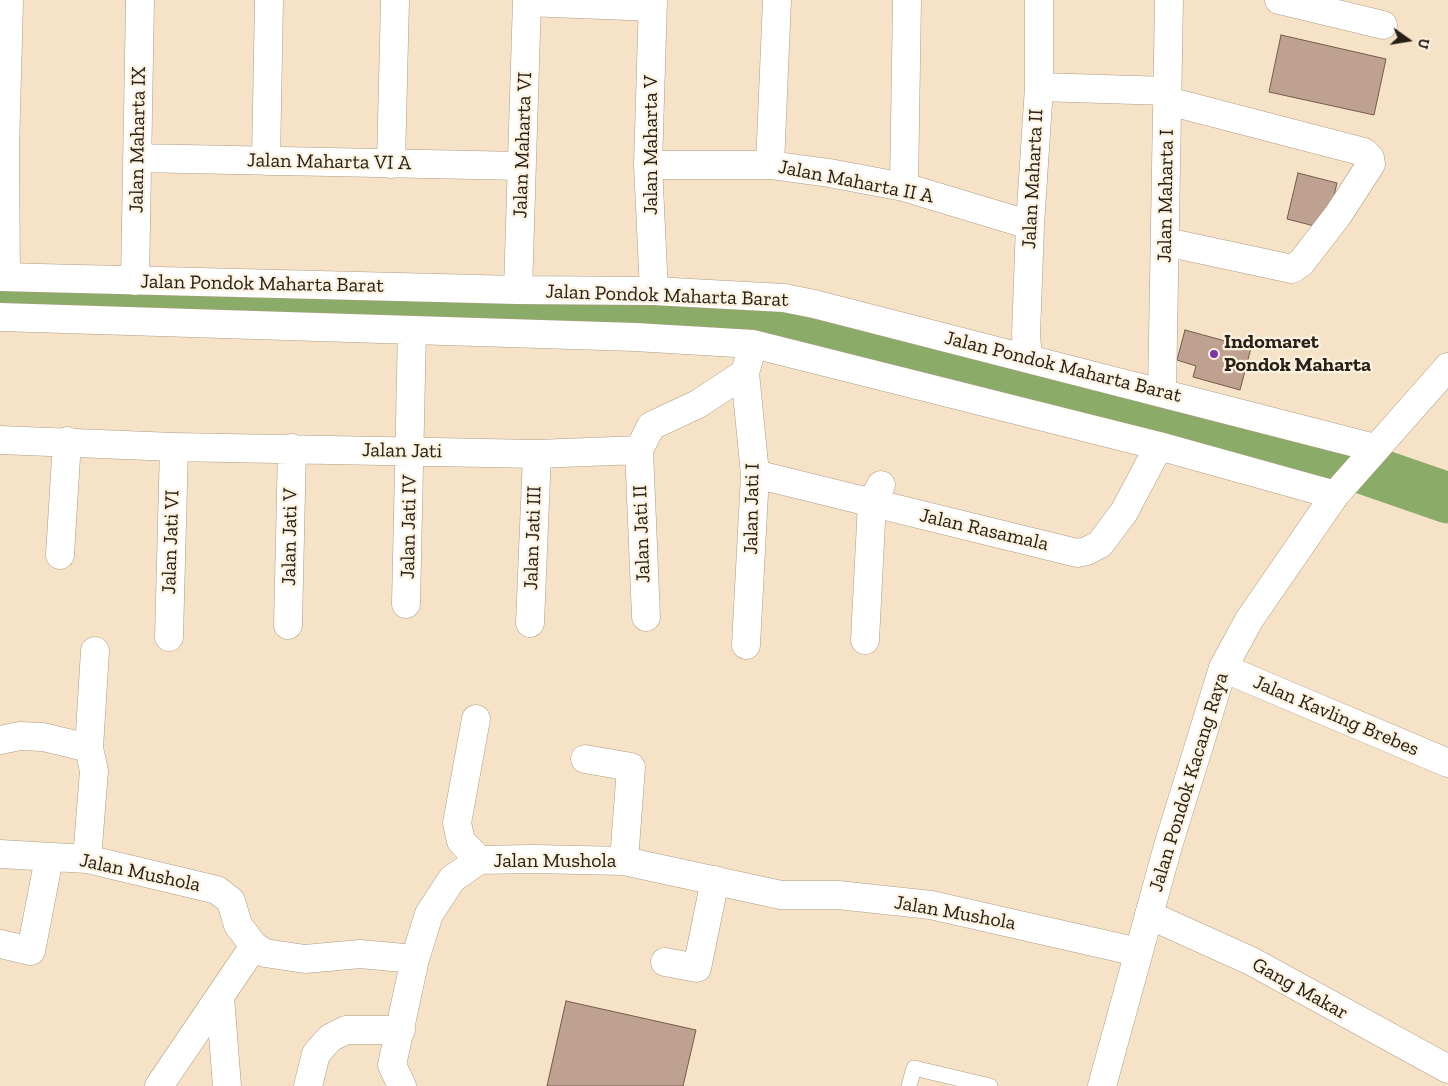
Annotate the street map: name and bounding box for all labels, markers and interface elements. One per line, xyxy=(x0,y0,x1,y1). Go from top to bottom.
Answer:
north arrow xyxy=(1383,15,1433,65)
text: U xyxy=(1414,37,1433,50)
street label: Jalan Maharta IX xyxy=(125,67,151,213)
street label: Jalan Maharta VI xyxy=(508,71,538,219)
street label: Jalan Maharta V xyxy=(639,75,663,215)
street label: Jalan Maharta II xyxy=(1017,108,1049,250)
street label: Jalan Maharta I xyxy=(1153,129,1179,263)
street label: Jalan Maharta VI A xyxy=(247,149,411,175)
street label: Jalan Maharta II A xyxy=(776,155,936,209)
street label: Jalan Pondok Maharta Barat xyxy=(140,270,384,298)
street label: Jalan Pondok Maharta Barat xyxy=(545,280,789,312)
street label: Jalan Pondok Maharta Barat xyxy=(942,326,1184,408)
place label: Indomaret Pondok Maharta xyxy=(1224,330,1371,377)
marker: Indomaret Pondok Maharta xyxy=(1208,348,1220,360)
street label: Jalan Jati xyxy=(362,438,442,464)
street label: Jalan Jati I xyxy=(739,463,765,555)
street label: Jalan Jati IV xyxy=(396,475,422,579)
street label: Jalan Jati III xyxy=(519,485,547,591)
street label: Jalan Jati II xyxy=(628,485,656,583)
street label: Jalan Jati V xyxy=(277,488,303,586)
street label: Jalan Jati VI xyxy=(157,489,185,595)
street label: Jalan Rasamala xyxy=(917,504,1051,556)
street label: Jalan Pondok Kacang Raya xyxy=(1144,669,1234,895)
street label: Jalan Kavling Brebes xyxy=(1249,670,1423,762)
street label: Jalan Mushola xyxy=(77,848,203,898)
street label: Jalan Mushola xyxy=(494,849,616,873)
street label: Jalan Mushola xyxy=(892,891,1018,935)
street label: Gang Makar xyxy=(1248,953,1352,1025)

